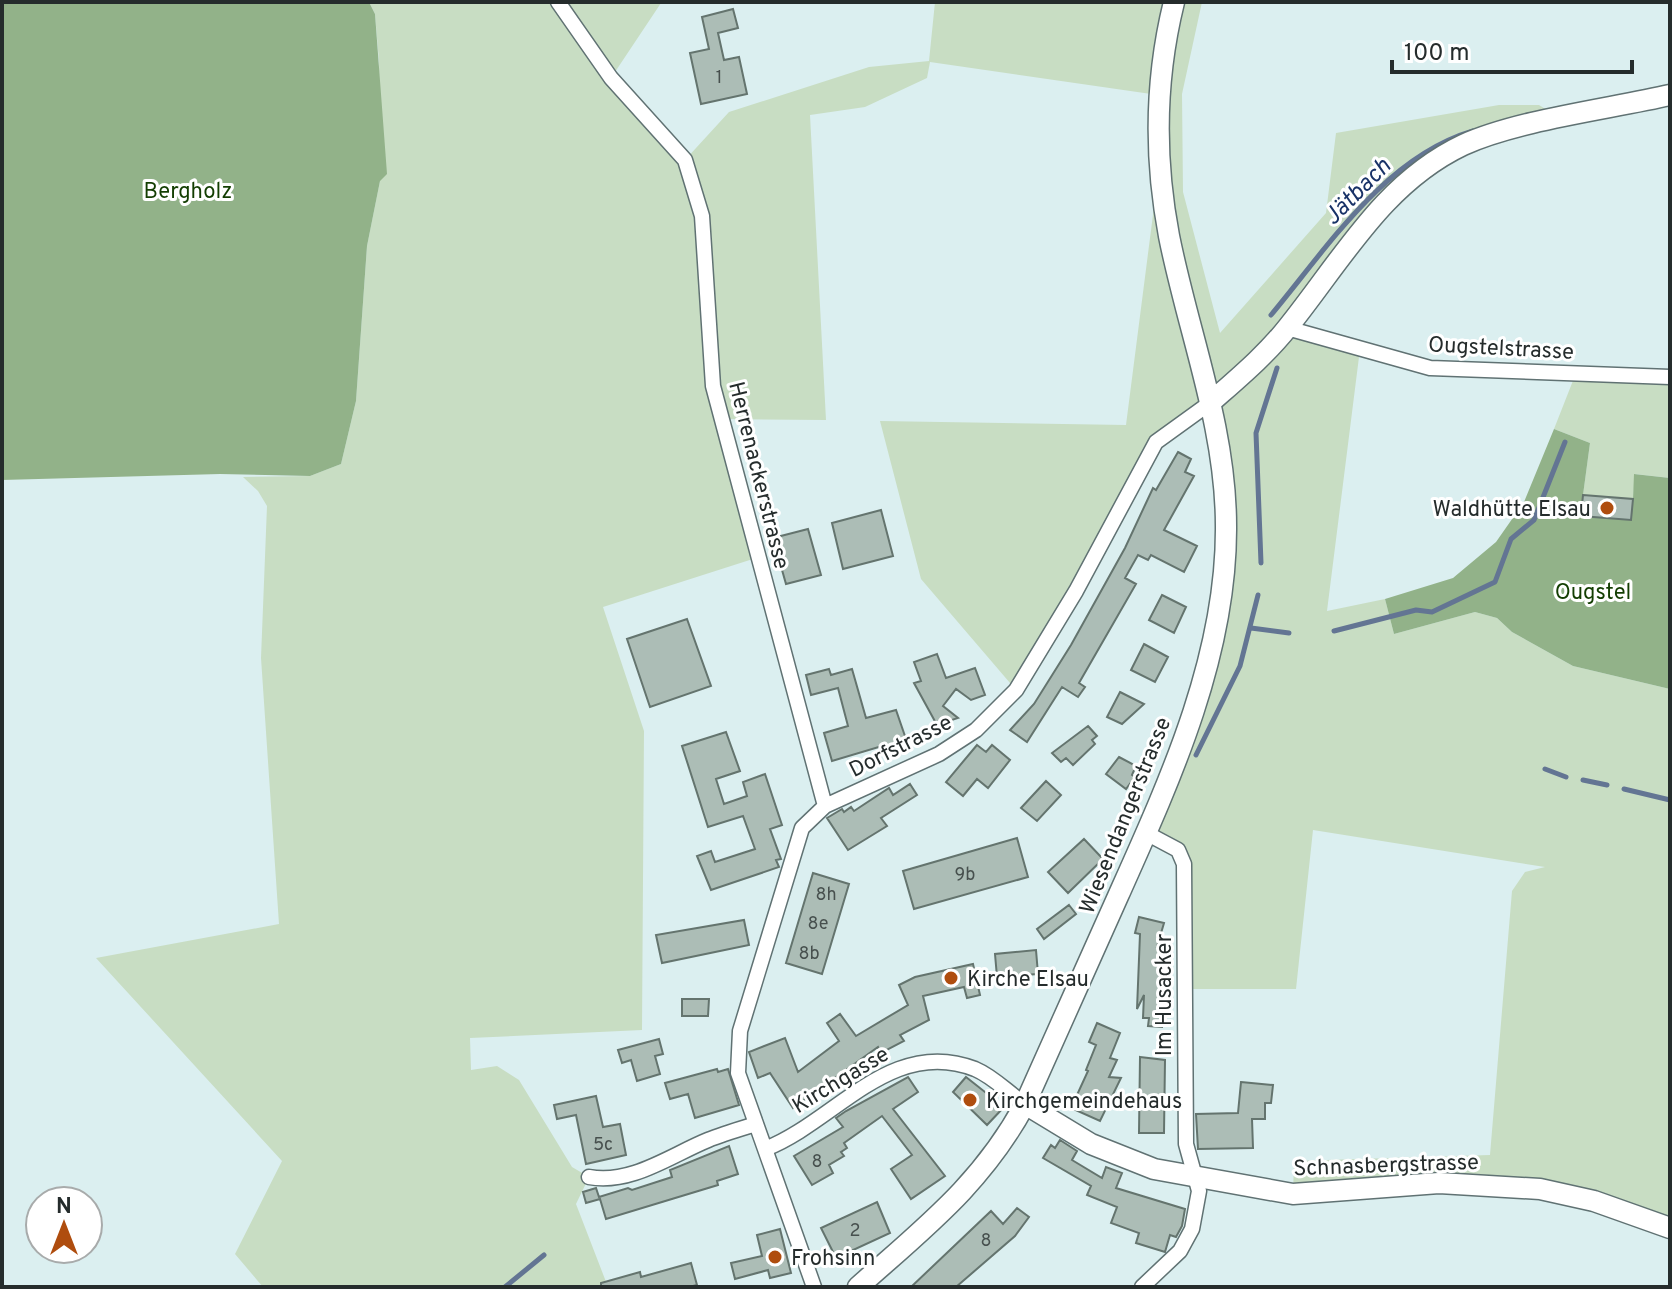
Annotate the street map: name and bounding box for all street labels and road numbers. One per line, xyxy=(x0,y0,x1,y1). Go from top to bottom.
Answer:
street label: Ougstelstrasse xyxy=(1427,332,1574,367)
street label: Herrenackerstrasse xyxy=(721,379,794,572)
street label: Dorfstrasse xyxy=(845,710,957,785)
street label: Wiesendangerstrasse xyxy=(1075,714,1178,918)
street label: Im Husacker xyxy=(1152,933,1179,1056)
street label: Kirchgasse xyxy=(788,1042,895,1121)
street label: Schnasbergstrasse xyxy=(1293,1150,1479,1183)

